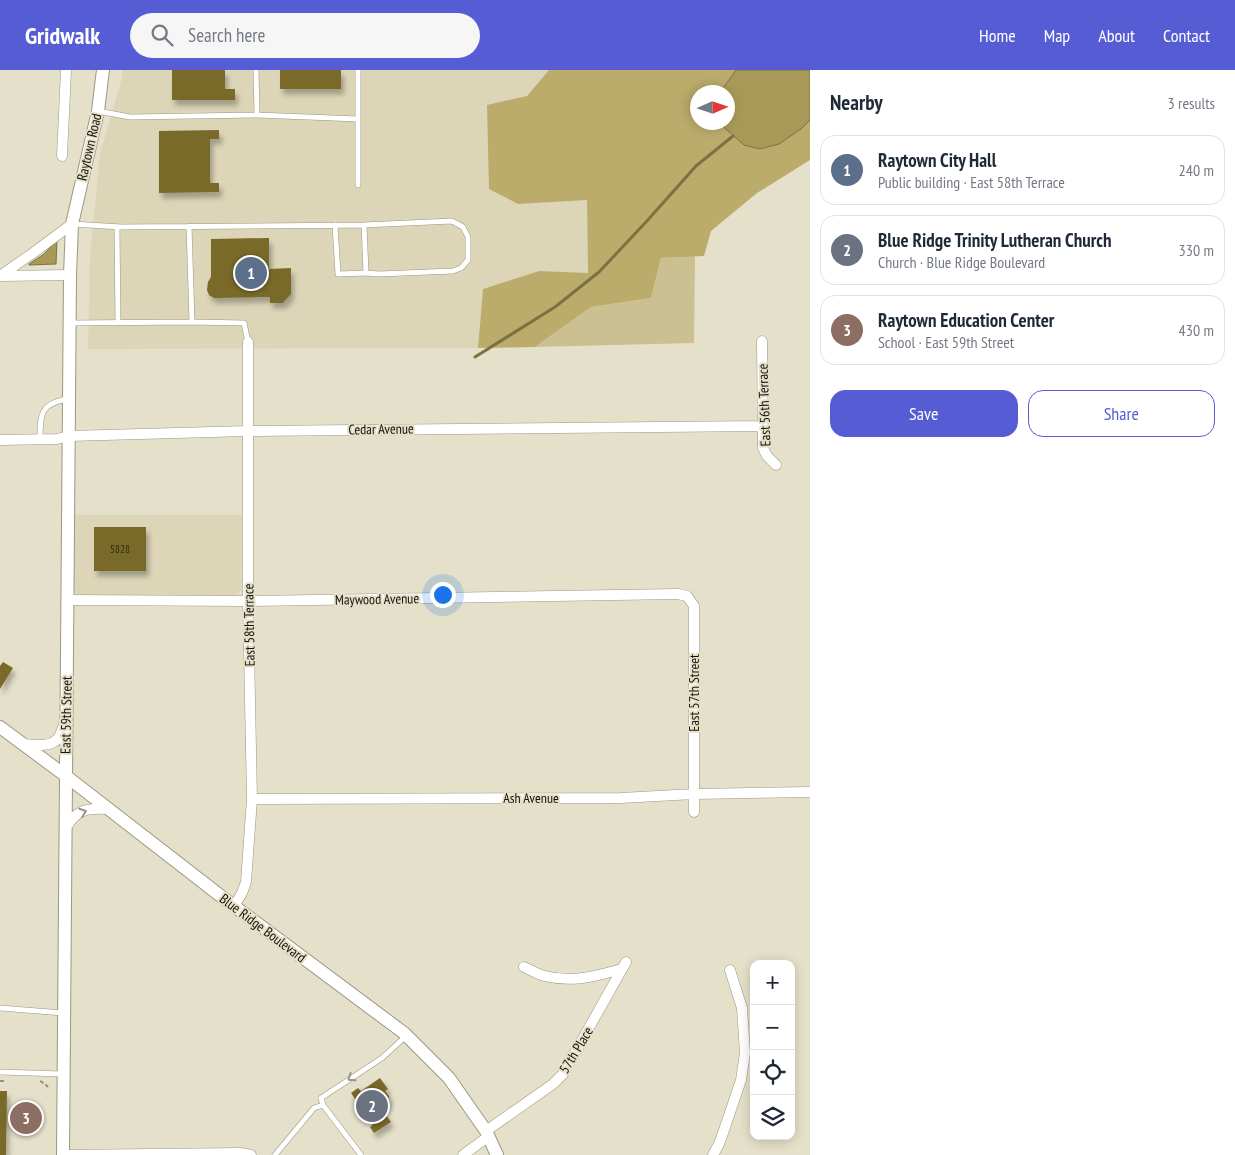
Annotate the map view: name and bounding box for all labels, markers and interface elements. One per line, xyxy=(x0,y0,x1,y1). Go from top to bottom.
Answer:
search box xyxy=(130,13,480,58)
text: Gridwalk xyxy=(25,20,100,51)
icon: search xyxy=(148,21,176,49)
text: Search here xyxy=(188,23,265,47)
text: Home xyxy=(979,24,1016,47)
text: Map xyxy=(1044,24,1070,47)
text: About xyxy=(1098,24,1135,47)
text: Contact xyxy=(1163,24,1210,47)
north arrow xyxy=(690,85,735,130)
text: Nearby xyxy=(830,89,883,116)
text: 3 results xyxy=(1168,93,1215,113)
street label: Raytown Road xyxy=(73,112,105,182)
text: Raytown City Hall xyxy=(878,148,996,172)
text: 1 xyxy=(843,160,851,180)
text: 240 m xyxy=(1179,160,1214,180)
text: Public building · East 58th Terrace xyxy=(878,172,1065,192)
text: Blue Ridge Trinity Lutheran Church xyxy=(878,228,1111,252)
text: 2 xyxy=(843,240,851,260)
text: 330 m xyxy=(1179,240,1214,260)
text: Church · Blue Ridge Boulevard xyxy=(878,252,1045,272)
pin: 1 xyxy=(235,254,267,292)
text: Raytown Education Center xyxy=(878,308,1054,332)
text: 3 xyxy=(843,320,851,340)
text: 430 m xyxy=(1179,320,1214,340)
text: School · East 59th Street xyxy=(878,332,1014,352)
street label: East 56th Terrace xyxy=(754,363,774,447)
button: Save xyxy=(830,390,1018,437)
button: Share xyxy=(1028,390,1215,437)
street label: Cedar Avenue xyxy=(348,419,414,439)
house number: 5828 xyxy=(110,542,130,556)
your location xyxy=(430,582,456,608)
street label: East 58th Terrace xyxy=(239,583,259,667)
street label: Maywood Avenue xyxy=(335,589,419,609)
street label: East 57th Street xyxy=(685,654,703,732)
street label: East 59th Street xyxy=(56,676,76,754)
street label: Ash Avenue xyxy=(503,789,559,807)
one-way arrow xyxy=(78,808,87,818)
street label: Blue Ridge Boulevard xyxy=(216,890,310,966)
map controls xyxy=(750,960,795,1140)
button: + xyxy=(750,960,795,1005)
button: − xyxy=(750,1005,795,1050)
street label: 57th Place xyxy=(555,1023,597,1077)
button: locate xyxy=(750,1050,795,1095)
one-way arrow xyxy=(348,1072,357,1081)
pin: 2 xyxy=(356,1087,388,1125)
button: layers xyxy=(750,1095,795,1140)
pin: 3 xyxy=(10,1099,42,1137)

